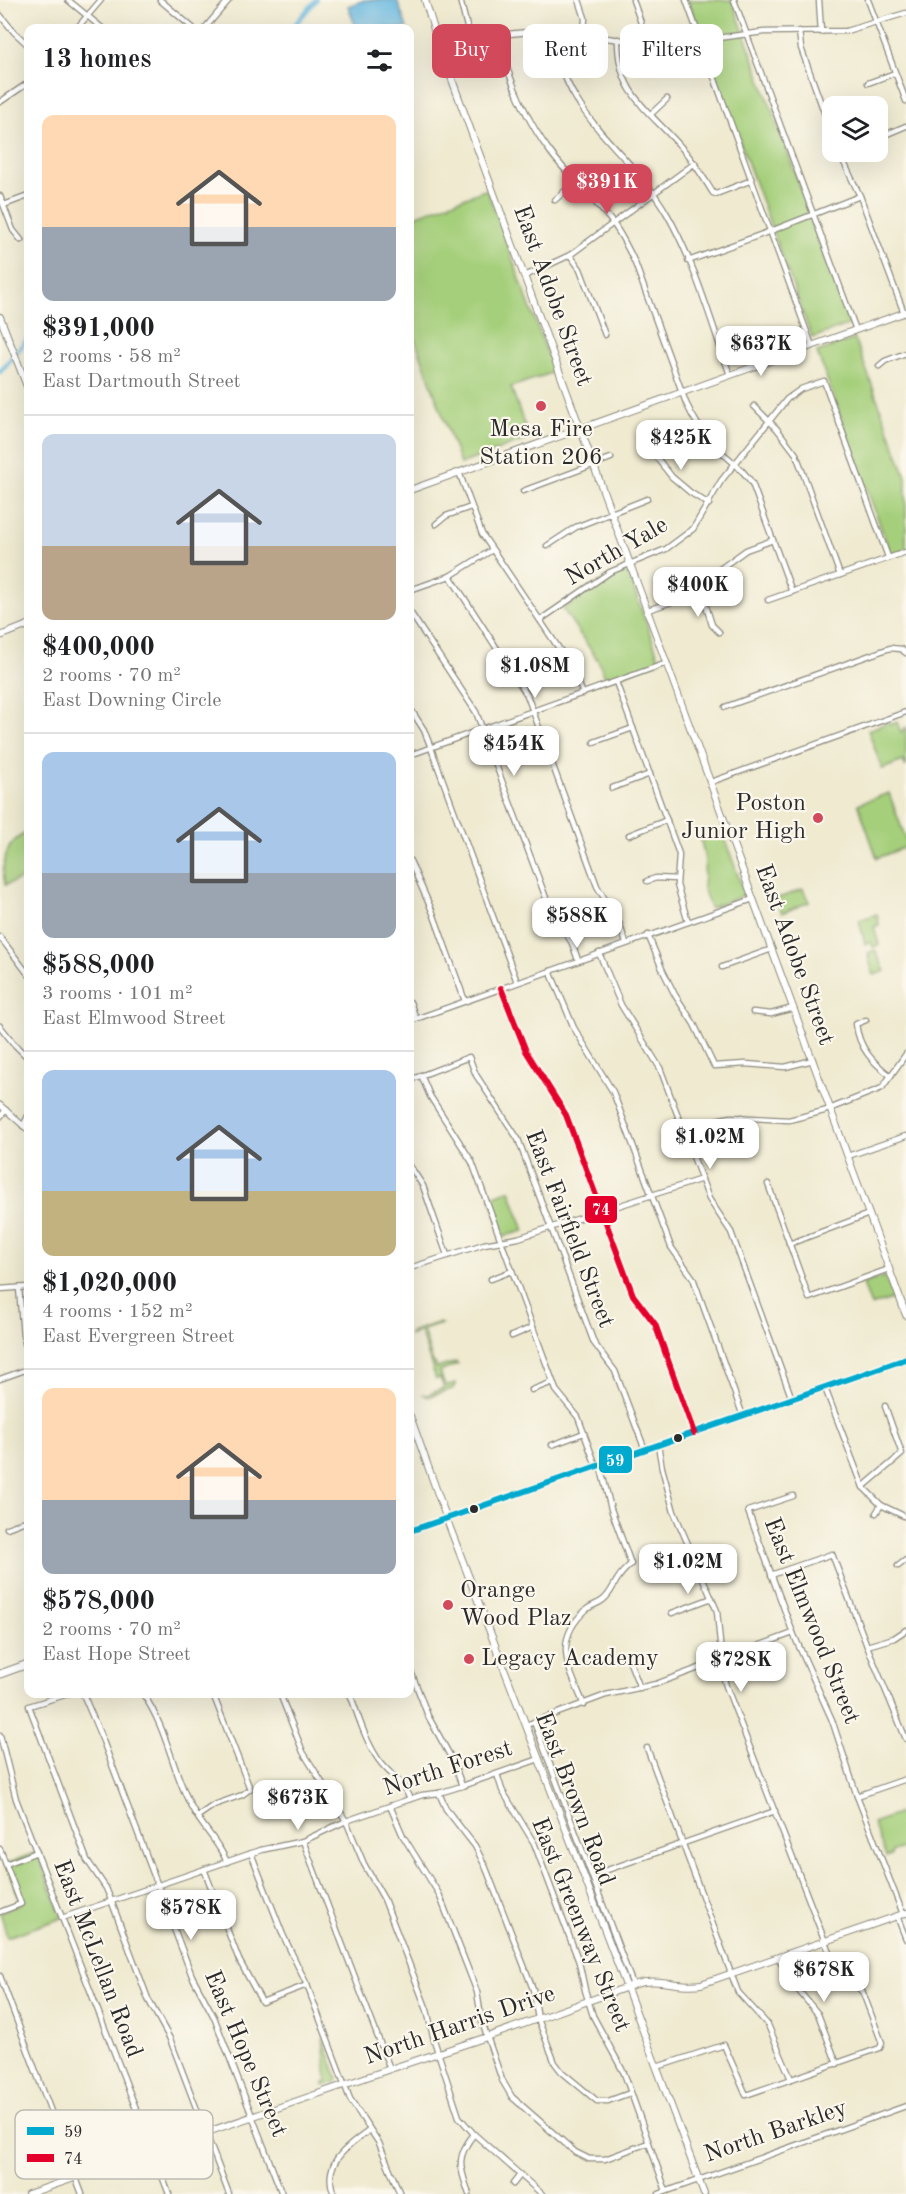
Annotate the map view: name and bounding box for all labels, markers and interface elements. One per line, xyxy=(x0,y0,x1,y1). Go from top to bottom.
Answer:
chip: Buy xyxy=(432,24,511,78)
chip: Rent xyxy=(523,24,608,78)
chip: Filters xyxy=(620,24,723,78)
icon: filters xyxy=(363,44,396,77)
text: 13 homes xyxy=(42,47,151,73)
map controls xyxy=(822,96,888,162)
button: layers xyxy=(822,96,888,162)
icon: home xyxy=(165,154,273,262)
pin: $391K xyxy=(565,164,649,215)
text: $391K xyxy=(576,173,638,193)
street label: East Adobe Street xyxy=(508,202,596,390)
text: $391,000 xyxy=(42,316,155,342)
pin: $637K xyxy=(719,326,803,377)
text: $637K xyxy=(730,335,792,355)
text: 2 rooms · 58 m² xyxy=(42,347,181,367)
text: East Dartmouth Street xyxy=(42,372,241,392)
marker: Mesa Fire Station 206 xyxy=(534,399,548,413)
place label: Mesa Fire Station 206 xyxy=(479,418,603,470)
pin: $425K xyxy=(639,420,723,471)
text: $425K xyxy=(650,429,712,449)
icon: home xyxy=(165,473,273,581)
street label: North Yale xyxy=(562,513,672,591)
pin: $400K xyxy=(656,567,740,618)
text: $400K xyxy=(667,576,729,596)
text: $400,000 xyxy=(42,635,155,661)
pin: $1.08M xyxy=(486,648,584,699)
text: $1.08M xyxy=(500,657,570,677)
text: 2 rooms · 70 m² xyxy=(42,666,181,686)
text: East Downing Circle xyxy=(42,691,221,711)
pin: $454K xyxy=(472,726,556,777)
text: $454K xyxy=(483,735,545,755)
icon: home xyxy=(165,791,273,899)
place label: Poston Junior High xyxy=(681,792,806,844)
marker: Poston Junior High xyxy=(811,811,825,825)
street label: East Adobe Street xyxy=(750,861,838,1049)
pin: $588K xyxy=(535,898,619,949)
text: $588K xyxy=(546,907,608,927)
text: $588,000 xyxy=(42,953,155,979)
text: 3 rooms · 101 m² xyxy=(42,984,192,1004)
text: East Elmwood Street xyxy=(42,1009,225,1029)
icon: home xyxy=(165,1109,273,1217)
pin: $1.02M xyxy=(661,1119,759,1170)
street label: East Fairfield Street xyxy=(520,1127,618,1331)
text: $1.02M xyxy=(675,1128,745,1148)
line badge: 74 xyxy=(584,1195,618,1224)
text: 74 xyxy=(592,1203,610,1219)
text: $1,020,000 xyxy=(42,1271,177,1297)
text: 4 rooms · 152 m² xyxy=(42,1302,192,1322)
text: East Evergreen Street xyxy=(42,1327,235,1347)
icon: home xyxy=(165,1427,273,1535)
unlabelled marker xyxy=(672,1432,684,1444)
line badge: 59 xyxy=(598,1445,633,1474)
text: 59 xyxy=(606,1454,624,1470)
unlabelled marker xyxy=(468,1503,480,1515)
street label: East Elmwood Street xyxy=(759,1514,863,1728)
pin: $1.02M xyxy=(639,1544,737,1595)
text: $1.02M xyxy=(653,1553,723,1573)
place label: Orange Wood Plaz xyxy=(460,1579,572,1631)
text: $578,000 xyxy=(42,1589,155,1615)
marker: Orange Wood Plaz xyxy=(441,1598,455,1612)
text: 2 rooms · 70 m² xyxy=(42,1620,181,1640)
pin: $728K xyxy=(699,1642,783,1693)
text: East Hope Street xyxy=(42,1645,191,1665)
place label: Legacy Academy xyxy=(481,1647,659,1671)
text: $728K xyxy=(710,1651,772,1671)
marker: Legacy Academy xyxy=(462,1652,476,1666)
street label: East Brown Road xyxy=(530,1709,618,1889)
street label: North Forest xyxy=(380,1737,516,1801)
pin: $673K xyxy=(256,1780,340,1831)
text: $673K xyxy=(267,1789,329,1809)
street label: East Greenway Street xyxy=(526,1815,634,2035)
street label: East McLellan Road xyxy=(48,1857,146,2061)
pin: $578K xyxy=(149,1890,233,1941)
text: $578K xyxy=(160,1899,222,1919)
pin: $678K xyxy=(782,1952,866,2003)
text: $678K xyxy=(793,1961,855,1981)
street label: East Hope Street xyxy=(199,1967,291,2141)
street label: North Harris Drive xyxy=(361,1982,559,2070)
street label: North Barkley xyxy=(701,2096,851,2168)
legend xyxy=(15,2110,213,2179)
text: 59 xyxy=(64,2125,83,2141)
text: 74 xyxy=(64,2152,83,2168)

